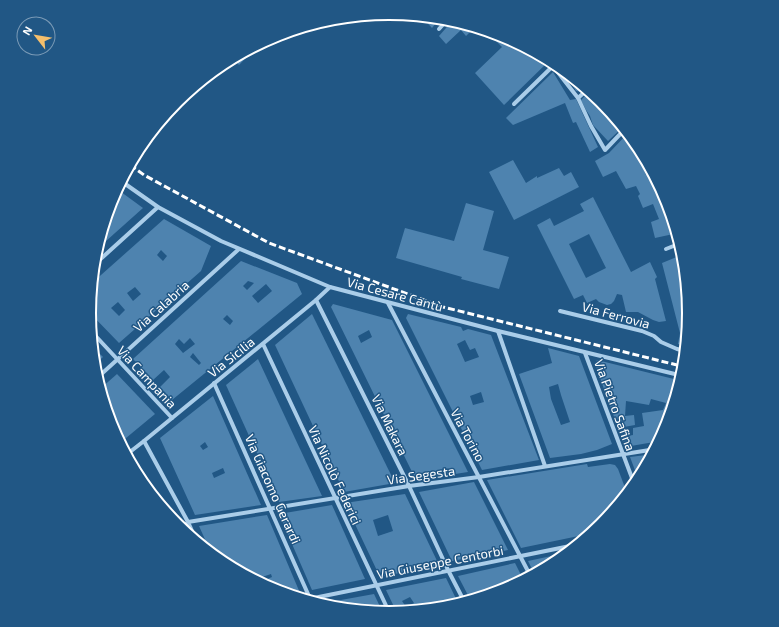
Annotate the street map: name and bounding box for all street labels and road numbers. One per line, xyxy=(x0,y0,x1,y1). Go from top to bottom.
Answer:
street label: Via Cesare Cantù xyxy=(345,273,445,315)
street label: Via Calabria xyxy=(130,277,192,335)
street label: Via Ferrovia xyxy=(580,298,652,332)
street label: Via Sicilia xyxy=(204,333,258,381)
street label: Via Campania xyxy=(114,342,180,412)
street label: Via Pietro Safina xyxy=(591,357,639,453)
street label: Via Makara xyxy=(368,392,412,458)
street label: Via Torino xyxy=(447,406,489,464)
street label: Via Nicolò Federici xyxy=(305,423,365,527)
street label: Via Giacomo Gerardi xyxy=(242,432,304,546)
street label: Via Segesta xyxy=(386,462,456,488)
street label: Via Giuseppe Centorbi xyxy=(375,542,505,582)

